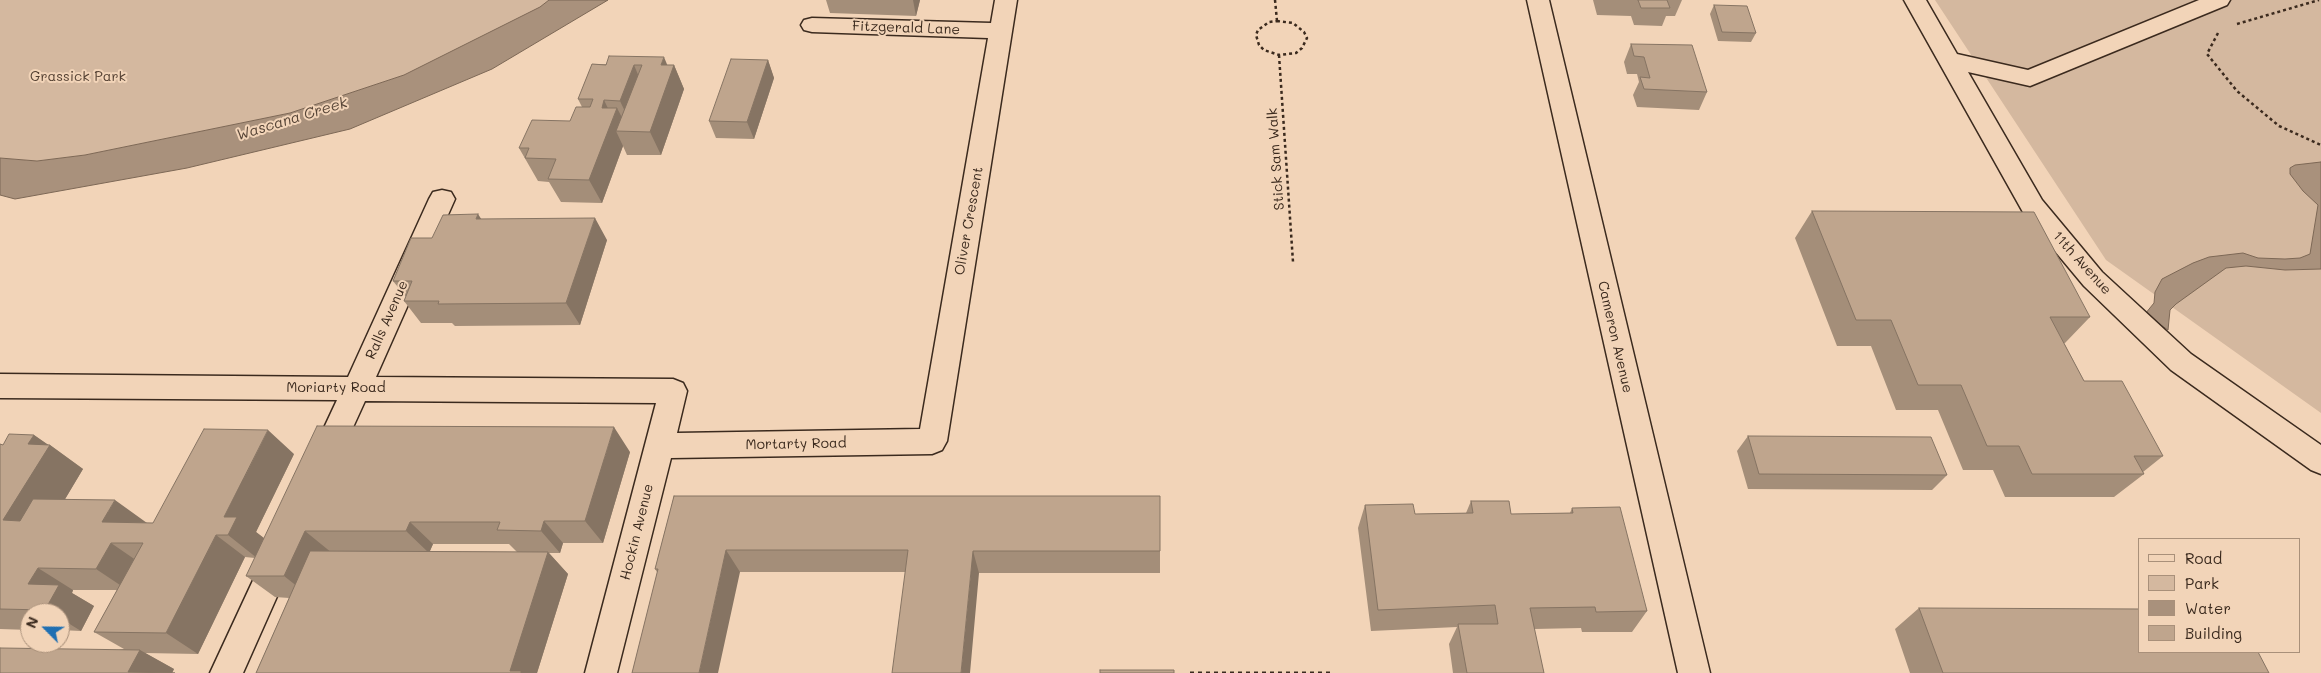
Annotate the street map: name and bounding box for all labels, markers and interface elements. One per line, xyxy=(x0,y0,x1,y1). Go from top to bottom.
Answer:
street label: Fitzgerald Lane xyxy=(852,18,960,38)
park label: Grassick Park xyxy=(30,69,126,85)
water label: Wascana Creek xyxy=(234,94,350,144)
street label: Stick Sam Walk xyxy=(1264,107,1288,211)
street label: Oliver Crescent xyxy=(951,165,987,277)
street label: 11th Avenue xyxy=(2049,228,2115,298)
street label: Ralls Avenue xyxy=(362,278,412,362)
street label: Cameron Avenue xyxy=(1594,279,1636,395)
street label: Moriarty Road xyxy=(286,380,386,396)
street label: Mortarty Road xyxy=(745,435,847,453)
street label: Hockin Avenue xyxy=(617,482,657,582)
legend xyxy=(2138,538,2301,653)
text: Road xyxy=(2185,548,2222,568)
text: Park xyxy=(2185,573,2219,593)
text: Water xyxy=(2185,598,2231,618)
north arrow xyxy=(20,603,70,653)
text: N xyxy=(21,614,42,631)
text: Building xyxy=(2185,623,2242,643)

